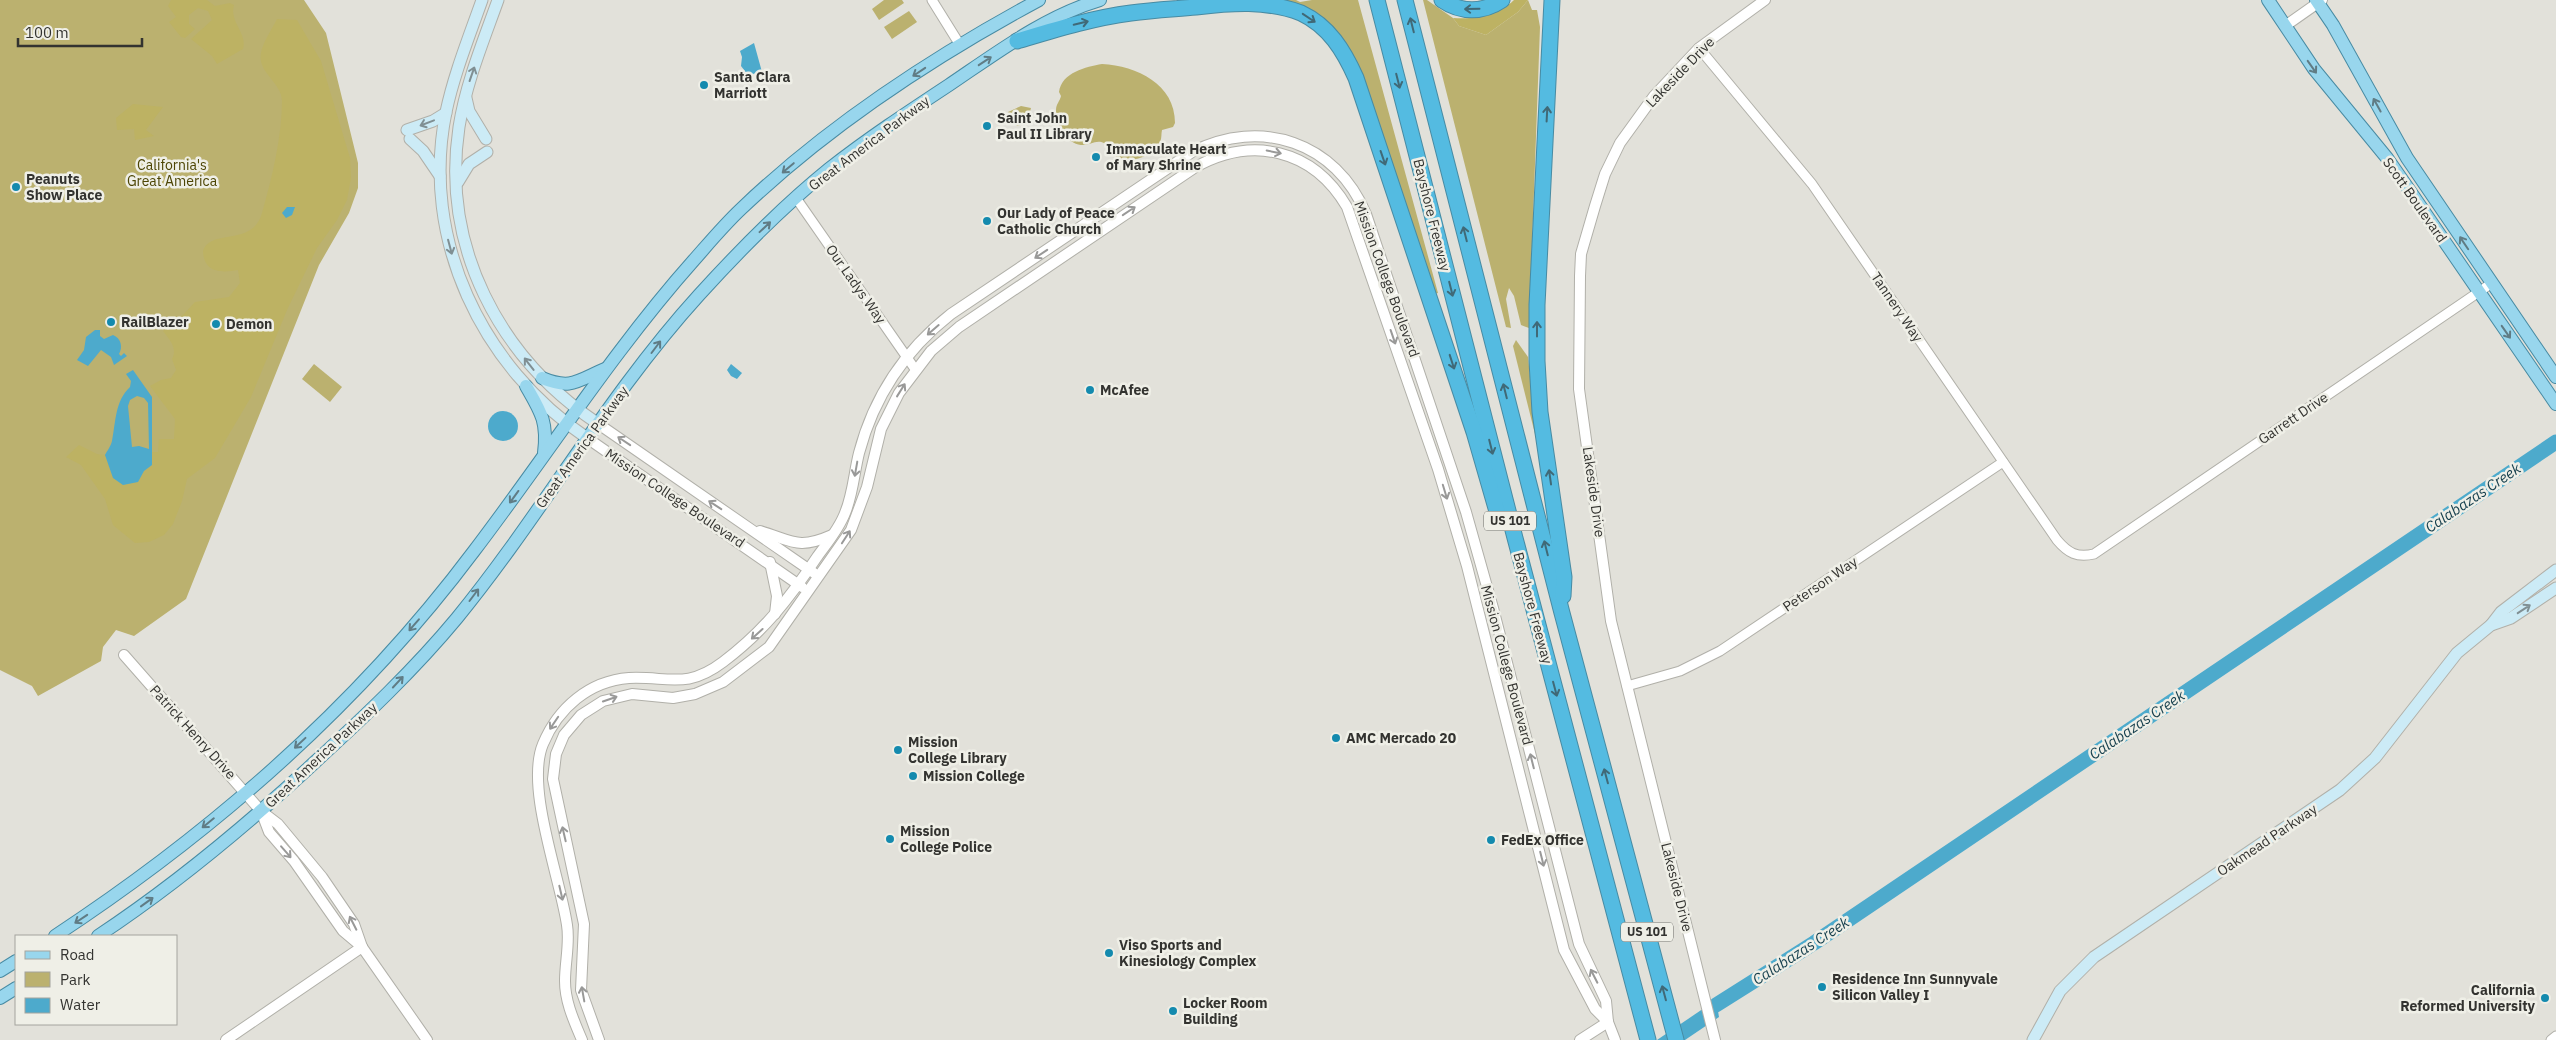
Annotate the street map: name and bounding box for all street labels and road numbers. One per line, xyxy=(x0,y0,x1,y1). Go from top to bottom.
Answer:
street label: Lakeside Drive xyxy=(1642,33,1718,111)
street label: Great America Parkway xyxy=(805,92,933,194)
street label: Scott Boulevard xyxy=(2379,154,2451,246)
street label: Bayshore Freeway xyxy=(1409,157,1455,273)
street label: Mission College Boulevard xyxy=(1350,198,1424,360)
street label: Our Ladys Way xyxy=(822,241,890,327)
street label: Tannery Way xyxy=(1867,269,1927,345)
street label: Great America Parkway xyxy=(532,382,632,512)
street label: Garrett Drive xyxy=(2255,388,2332,448)
street label: Mission College Boulevard xyxy=(602,444,748,552)
street label: Lakeside Drive xyxy=(1579,446,1609,539)
road number: US 101 xyxy=(1484,512,1536,530)
street label: Bayshore Freeway xyxy=(1509,550,1557,666)
street label: Peterson Way xyxy=(1779,552,1861,616)
street label: Mission College Boulevard xyxy=(1477,583,1537,747)
street label: Patrick Henry Drive xyxy=(146,681,240,783)
street label: Great America Parkway xyxy=(261,698,381,812)
street label: Oakmead Parkway xyxy=(2213,800,2321,880)
street label: Lakeside Drive xyxy=(1657,841,1697,934)
road number: US 101 xyxy=(1621,922,1673,942)

